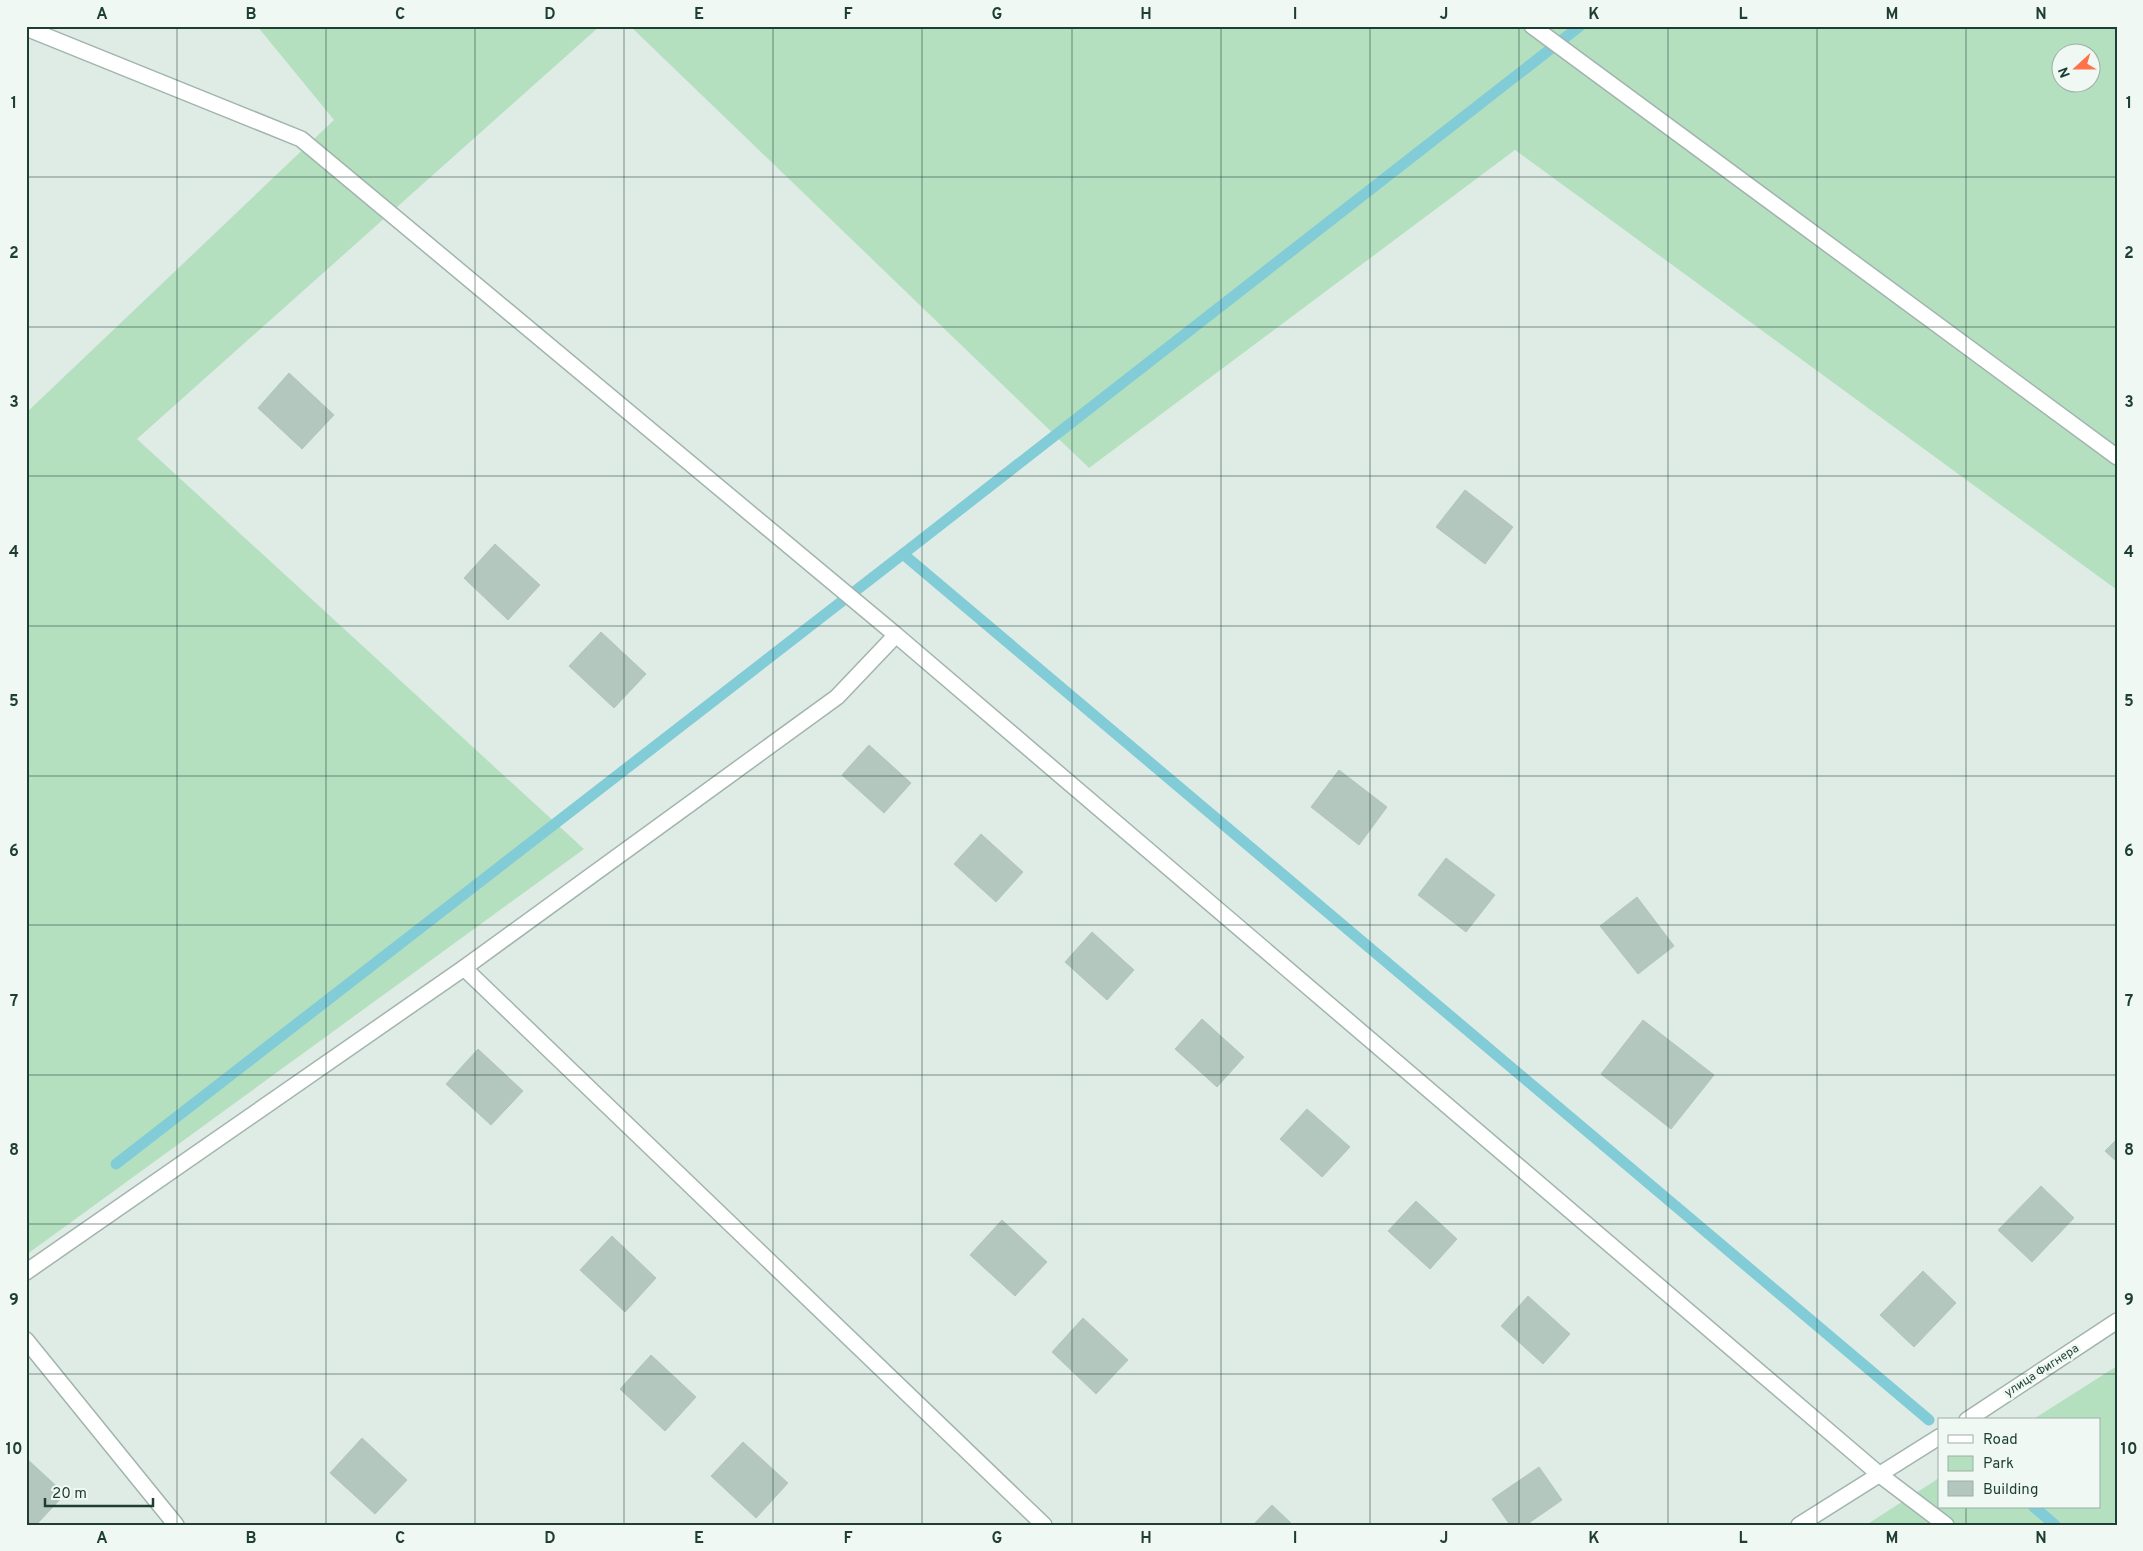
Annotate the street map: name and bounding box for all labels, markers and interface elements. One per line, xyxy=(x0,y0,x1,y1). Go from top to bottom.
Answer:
text: A xyxy=(96,5,108,25)
text: B xyxy=(245,5,257,25)
text: C xyxy=(395,5,405,25)
text: D xyxy=(544,5,556,25)
text: E xyxy=(694,5,704,25)
text: F xyxy=(843,5,853,25)
text: G xyxy=(992,5,1002,25)
text: H xyxy=(1140,5,1152,25)
text: I xyxy=(1293,5,1297,25)
text: J xyxy=(1440,5,1448,25)
text: K xyxy=(1588,5,1600,25)
text: L xyxy=(1738,5,1748,25)
text: M xyxy=(1886,5,1898,25)
text: N xyxy=(2035,5,2047,25)
north arrow xyxy=(2050,42,2100,92)
text: N xyxy=(2056,64,2075,80)
text: 1 xyxy=(11,94,17,114)
text: 1 xyxy=(2126,94,2132,114)
text: 2 xyxy=(9,244,19,264)
text: 2 xyxy=(2124,244,2134,264)
text: 3 xyxy=(9,393,19,413)
text: 3 xyxy=(2124,393,2134,413)
text: 4 xyxy=(9,543,19,563)
text: 4 xyxy=(2124,543,2134,563)
text: 5 xyxy=(9,692,19,712)
text: 5 xyxy=(2124,692,2134,712)
text: 6 xyxy=(9,842,19,862)
text: 6 xyxy=(2124,842,2134,862)
text: 7 xyxy=(10,992,18,1012)
text: 7 xyxy=(2125,992,2133,1012)
text: 8 xyxy=(9,1141,19,1161)
text: 8 xyxy=(2124,1141,2134,1161)
text: 9 xyxy=(9,1291,19,1311)
text: 9 xyxy=(2124,1291,2134,1311)
street label: улица Фигнера xyxy=(2002,1341,2082,1401)
legend xyxy=(1938,1418,2100,1508)
text: Road xyxy=(1983,1431,2018,1450)
text: 10 xyxy=(6,1440,22,1460)
text: 10 xyxy=(2121,1440,2137,1460)
text: Park xyxy=(1983,1455,2014,1474)
scale bar xyxy=(45,1476,152,1508)
text: Building xyxy=(1983,1481,2038,1500)
text: 20 m xyxy=(52,1485,87,1504)
text: A xyxy=(96,1529,108,1549)
text: B xyxy=(245,1529,257,1549)
text: C xyxy=(395,1529,405,1549)
text: D xyxy=(544,1529,556,1549)
text: E xyxy=(694,1529,704,1549)
text: F xyxy=(843,1529,853,1549)
text: G xyxy=(992,1529,1002,1549)
text: H xyxy=(1140,1529,1152,1549)
text: I xyxy=(1293,1529,1297,1549)
text: J xyxy=(1440,1529,1448,1549)
text: K xyxy=(1588,1529,1600,1549)
text: L xyxy=(1738,1529,1748,1549)
text: M xyxy=(1886,1529,1898,1549)
text: N xyxy=(2035,1529,2047,1549)

